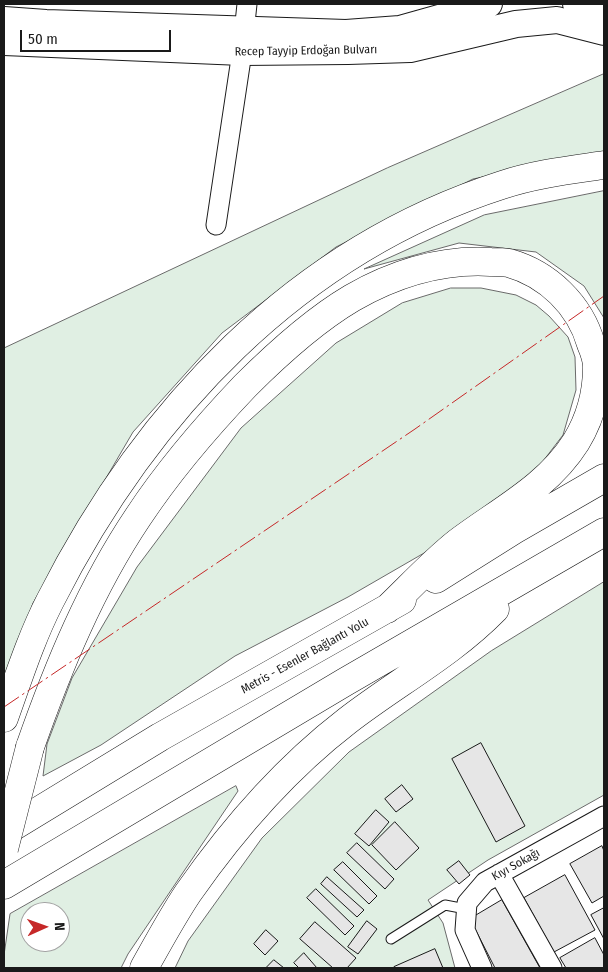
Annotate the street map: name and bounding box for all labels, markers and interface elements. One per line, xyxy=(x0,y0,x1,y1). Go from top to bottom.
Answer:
scale bar xyxy=(22,20,174,52)
text: 50 m xyxy=(28,30,58,48)
street label: Recep Tayyip Erdoğan Bulvarı xyxy=(235,43,377,59)
street label: Metris - Esenler Bağlantı Yolu xyxy=(239,615,371,697)
street label: Kıyı Sokağı xyxy=(489,846,543,884)
north arrow xyxy=(20,902,70,952)
text: N xyxy=(51,922,68,931)

